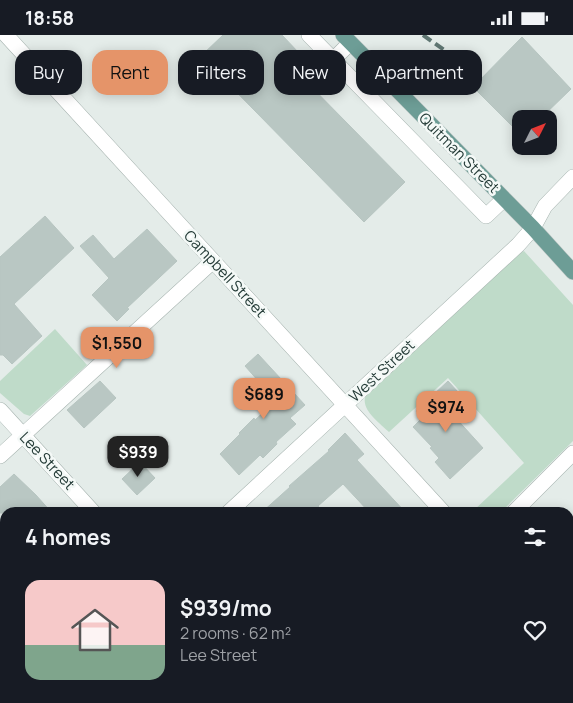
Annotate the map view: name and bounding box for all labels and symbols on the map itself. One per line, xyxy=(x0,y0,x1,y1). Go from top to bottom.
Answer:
street label: Quitman Street xyxy=(414,108,504,198)
north arrow xyxy=(512,110,558,155)
street label: Campbell Street xyxy=(179,225,271,322)
pin: $1,550 xyxy=(76,327,158,369)
street label: West Street xyxy=(344,335,419,407)
pin: $689 xyxy=(234,377,294,420)
pin: $974 xyxy=(416,391,476,433)
street label: Lee Street xyxy=(15,427,80,494)
pin: $939 xyxy=(108,435,168,478)

